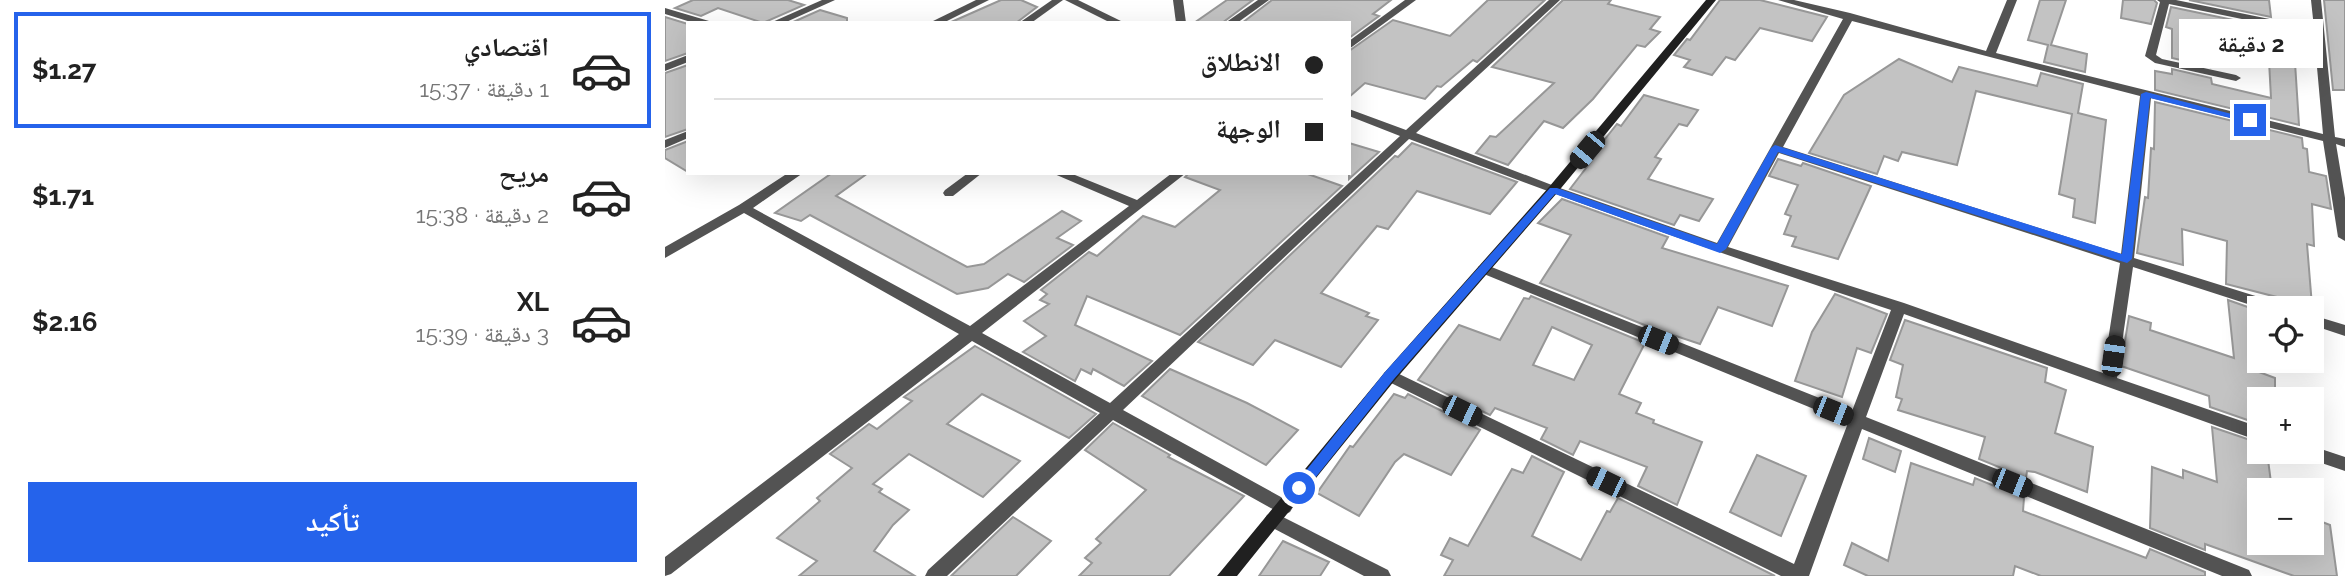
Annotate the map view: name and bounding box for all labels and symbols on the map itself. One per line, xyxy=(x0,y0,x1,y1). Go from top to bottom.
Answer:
callout: 2 دقيقة xyxy=(2178,18,2322,68)
route end xyxy=(2234,104,2266,136)
car xyxy=(1566,127,1609,173)
car xyxy=(1635,322,1682,358)
car xyxy=(2100,334,2127,378)
car xyxy=(1439,392,1486,430)
car xyxy=(1810,393,1857,429)
car xyxy=(1583,463,1630,501)
car xyxy=(1989,465,2036,501)
route start xyxy=(1283,472,1315,504)

